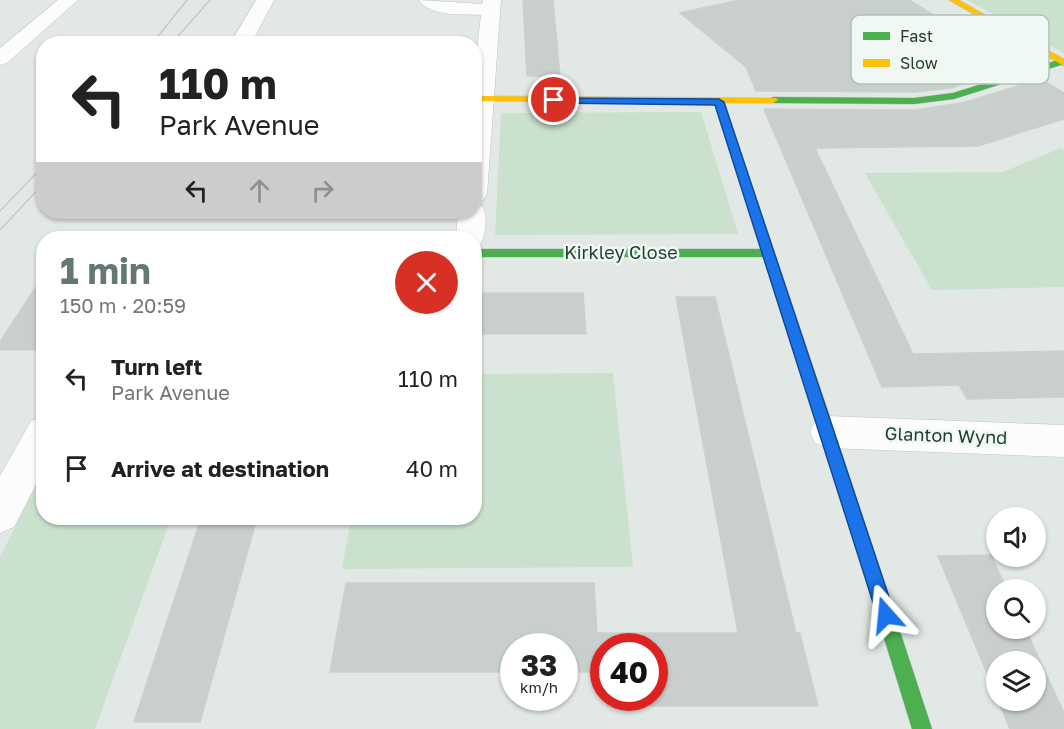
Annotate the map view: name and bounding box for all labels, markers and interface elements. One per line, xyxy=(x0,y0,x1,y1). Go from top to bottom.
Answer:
legend xyxy=(851,15,1049,84)
text: Fast xyxy=(900,26,933,46)
text: Slow xyxy=(900,53,938,73)
text: 110 m xyxy=(159,58,277,108)
icon: left xyxy=(60,60,138,138)
pin xyxy=(528,74,579,125)
icon: arrive xyxy=(537,83,570,116)
text: Park Avenue xyxy=(159,109,320,141)
icon: left xyxy=(180,174,213,207)
icon: ahead xyxy=(243,174,276,207)
icon: right xyxy=(306,174,339,207)
street label: Kirkley Close xyxy=(564,241,678,263)
text: 1 min xyxy=(60,249,151,292)
button: close xyxy=(395,251,458,314)
text: 150 m · 20:59 xyxy=(60,293,186,317)
text: Turn left xyxy=(111,353,202,380)
icon: left xyxy=(60,362,93,395)
text: 110 m xyxy=(398,365,458,392)
text: Park Avenue xyxy=(111,380,230,404)
street label: Glanton Wynd xyxy=(884,422,1008,448)
icon: arrive xyxy=(60,452,93,485)
text: Arrive at destination xyxy=(111,455,329,482)
text: 40 m xyxy=(406,455,458,482)
map controls xyxy=(986,507,1046,711)
button: sound xyxy=(986,507,1046,567)
button: search xyxy=(986,579,1046,639)
position arrow xyxy=(854,583,918,647)
speed limit sign: 40 xyxy=(590,633,668,711)
text: 33 xyxy=(521,647,557,683)
button: layers xyxy=(986,651,1046,711)
text: km/h xyxy=(520,678,558,696)

